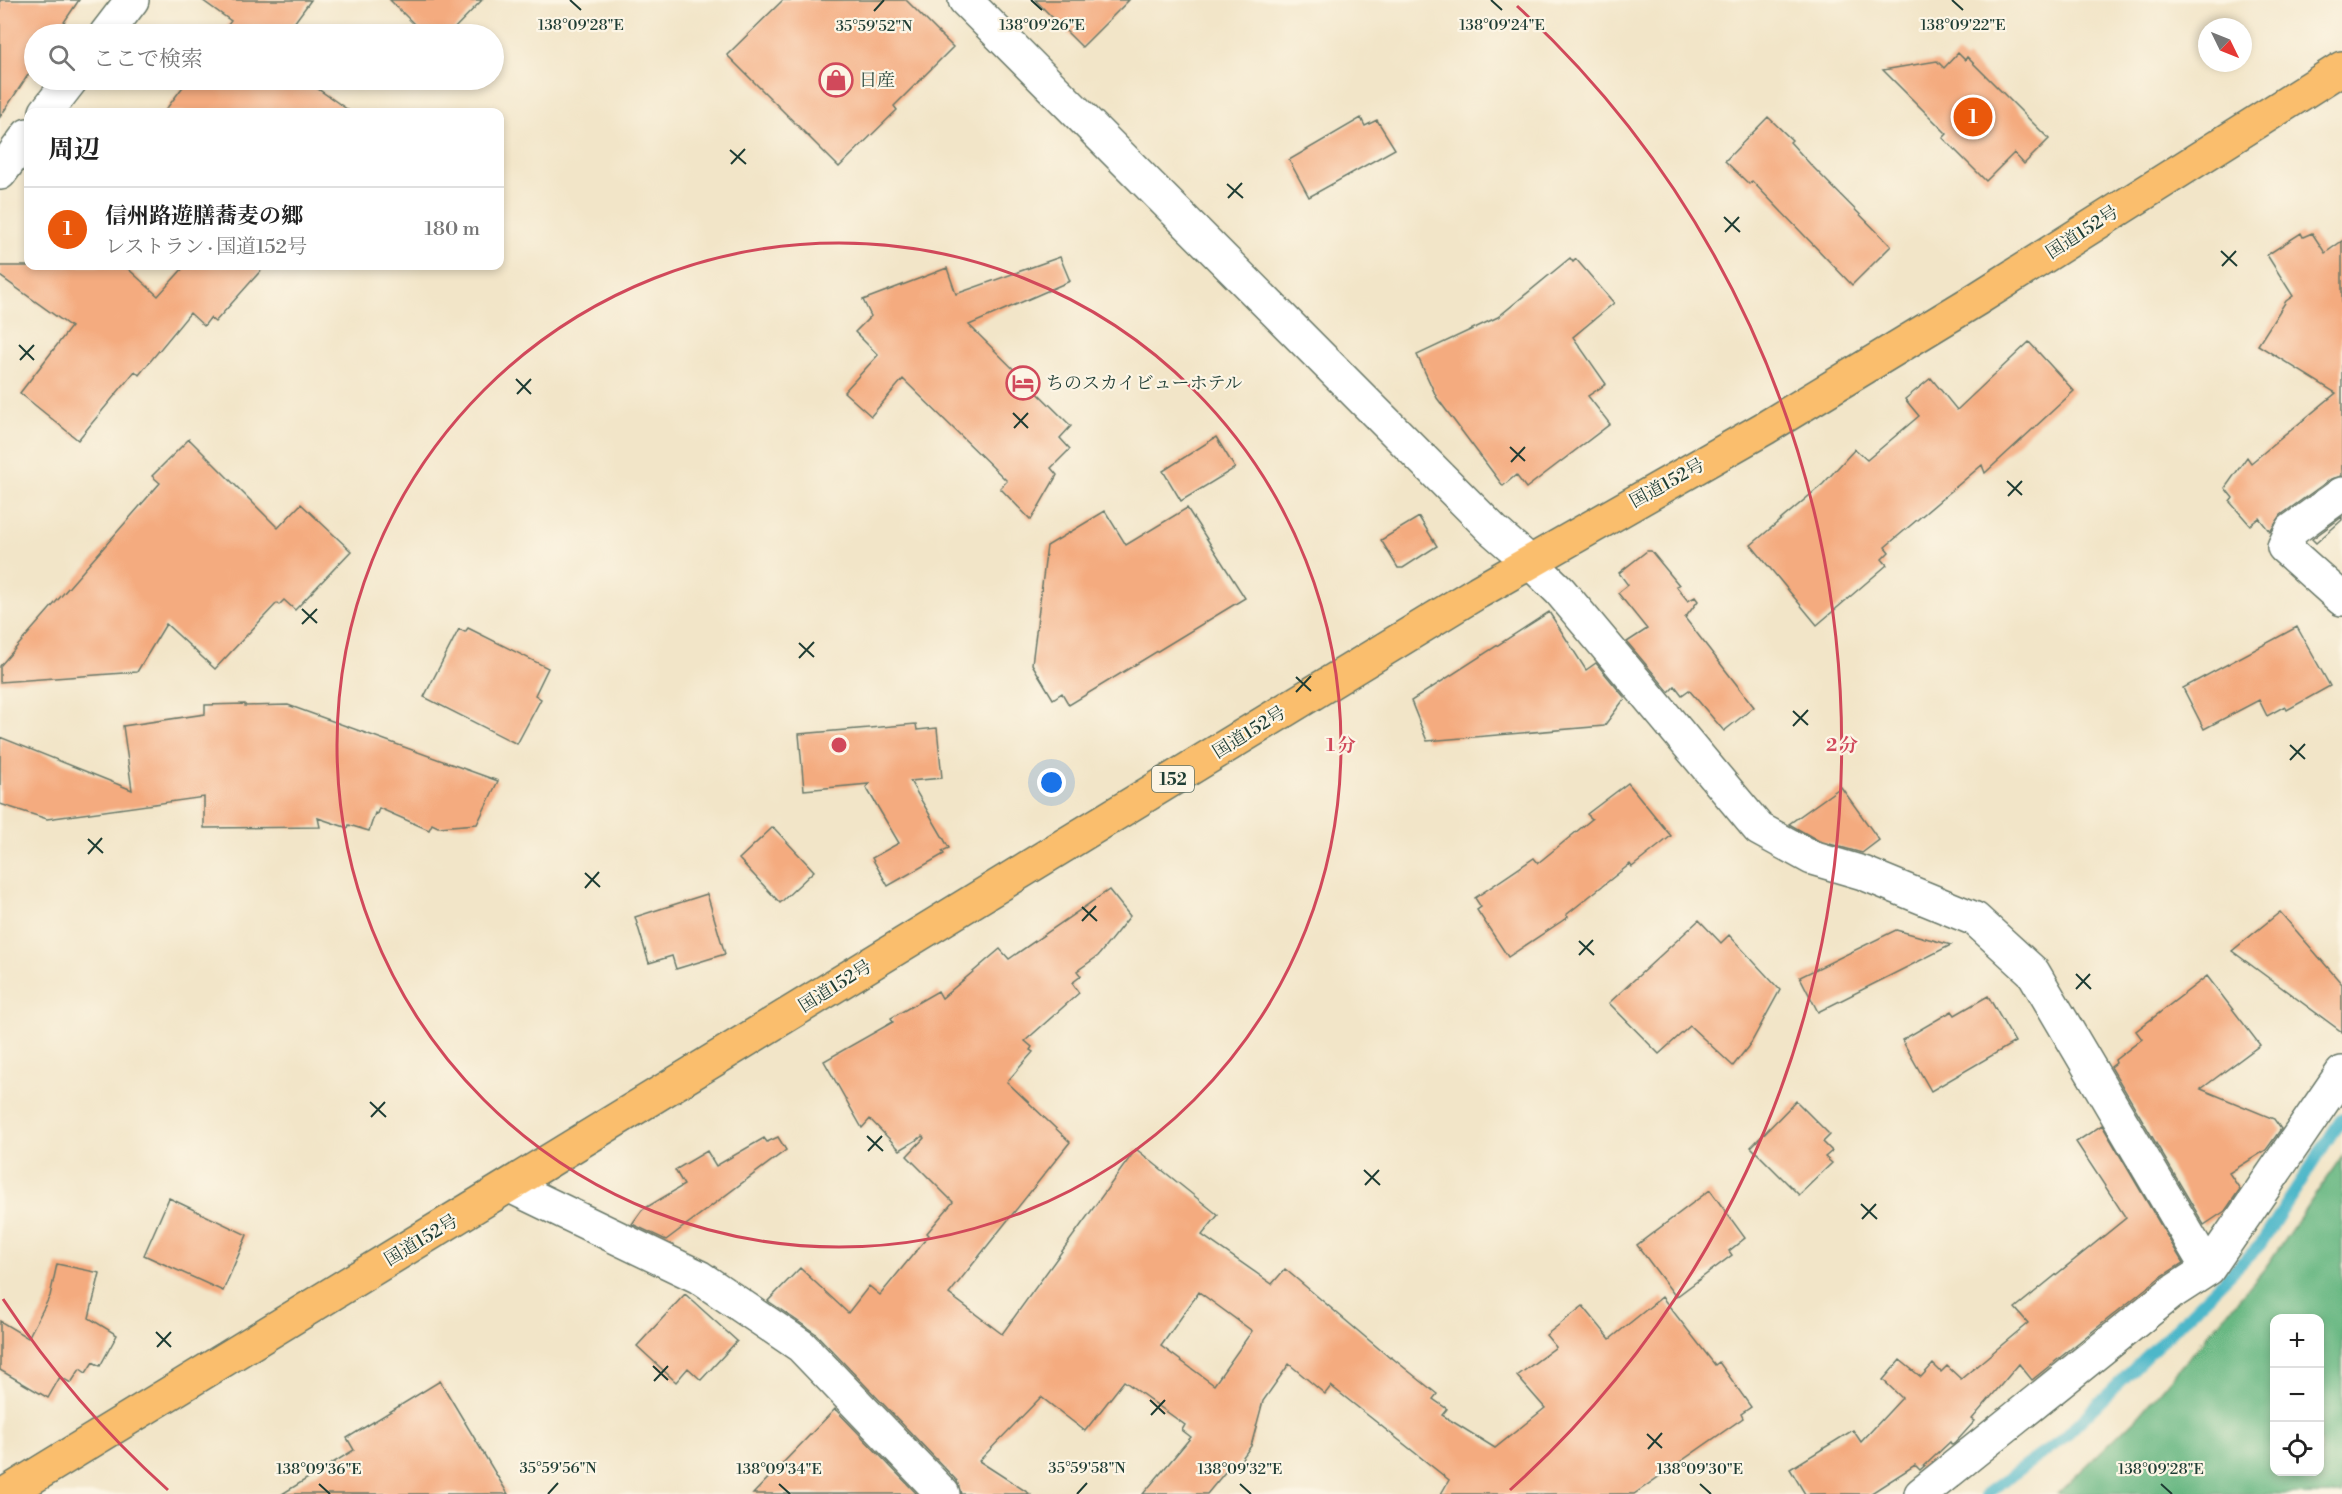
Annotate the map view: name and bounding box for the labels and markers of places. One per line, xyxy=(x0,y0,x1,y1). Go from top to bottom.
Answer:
shop icon: 日産 xyxy=(818,62,854,98)
place label: 日産 xyxy=(859,69,895,92)
pin: 1 xyxy=(1954,94,1992,140)
hotel icon: ちのスカイビューホテル xyxy=(1005,365,1041,401)
place label: ちのスカイビューホテル xyxy=(1046,372,1243,395)
centre of rings xyxy=(829,735,849,755)

